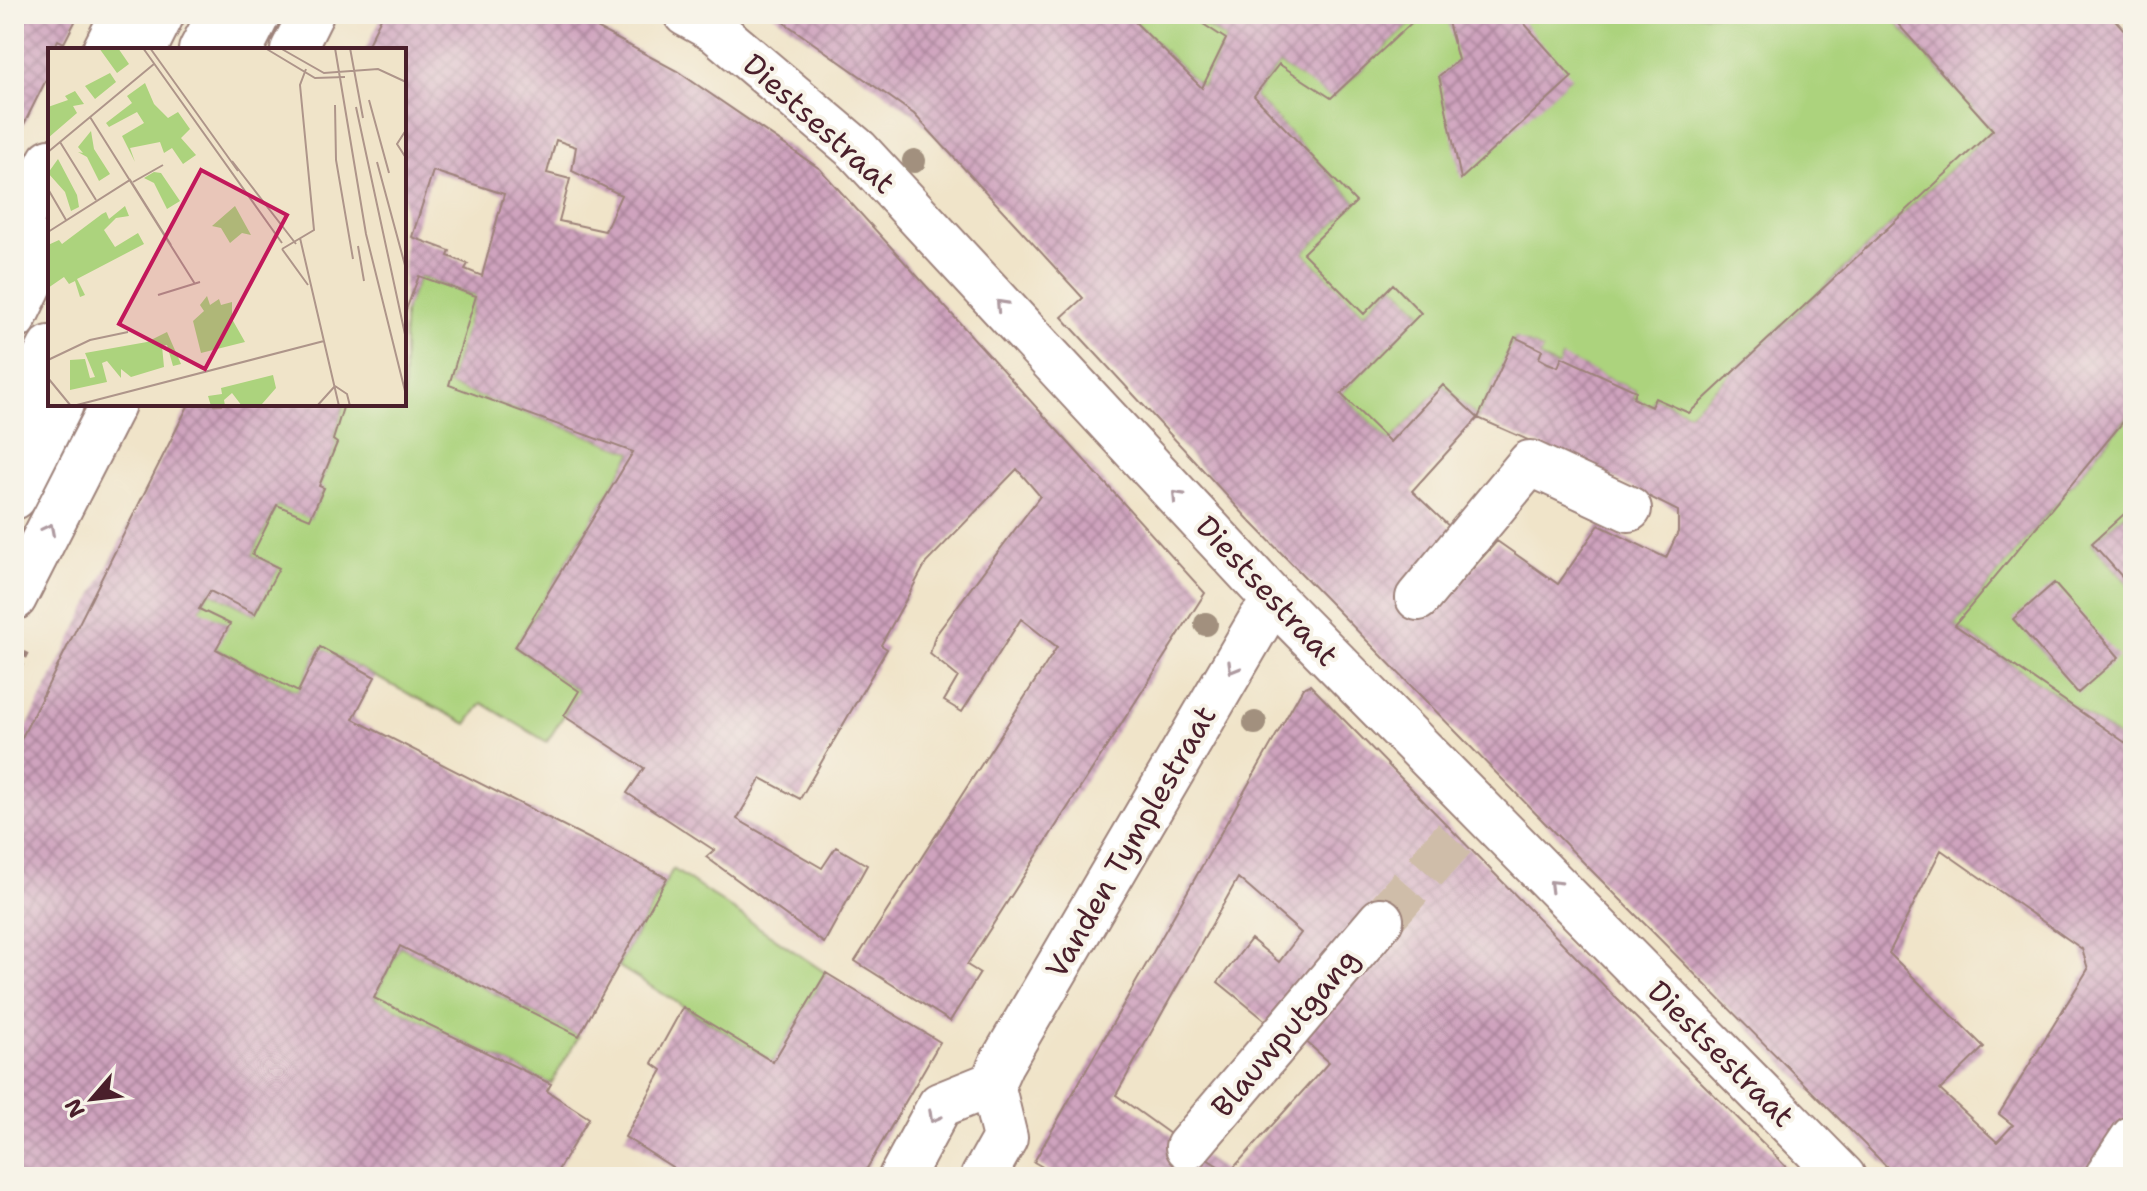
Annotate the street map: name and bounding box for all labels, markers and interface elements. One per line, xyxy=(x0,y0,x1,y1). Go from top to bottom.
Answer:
street label: Diestsestraat xyxy=(734,44,904,203)
inset map xyxy=(48,48,406,406)
one-way arrow xyxy=(996,300,1010,315)
one-way arrow xyxy=(1172,491,1187,505)
street label: Diestsestraat xyxy=(1187,506,1348,675)
one-way arrow xyxy=(40,522,55,537)
one-way arrow xyxy=(1227,659,1243,673)
street label: Vanden Tymplestraat xyxy=(1036,698,1225,986)
one-way arrow xyxy=(1549,880,1563,894)
street label: Blauwputgang xyxy=(1202,940,1367,1126)
street label: Diestsestraat xyxy=(1639,971,1804,1136)
north arrow xyxy=(52,1059,132,1139)
text: N xyxy=(58,1094,92,1123)
one-way arrow xyxy=(928,1108,944,1122)

